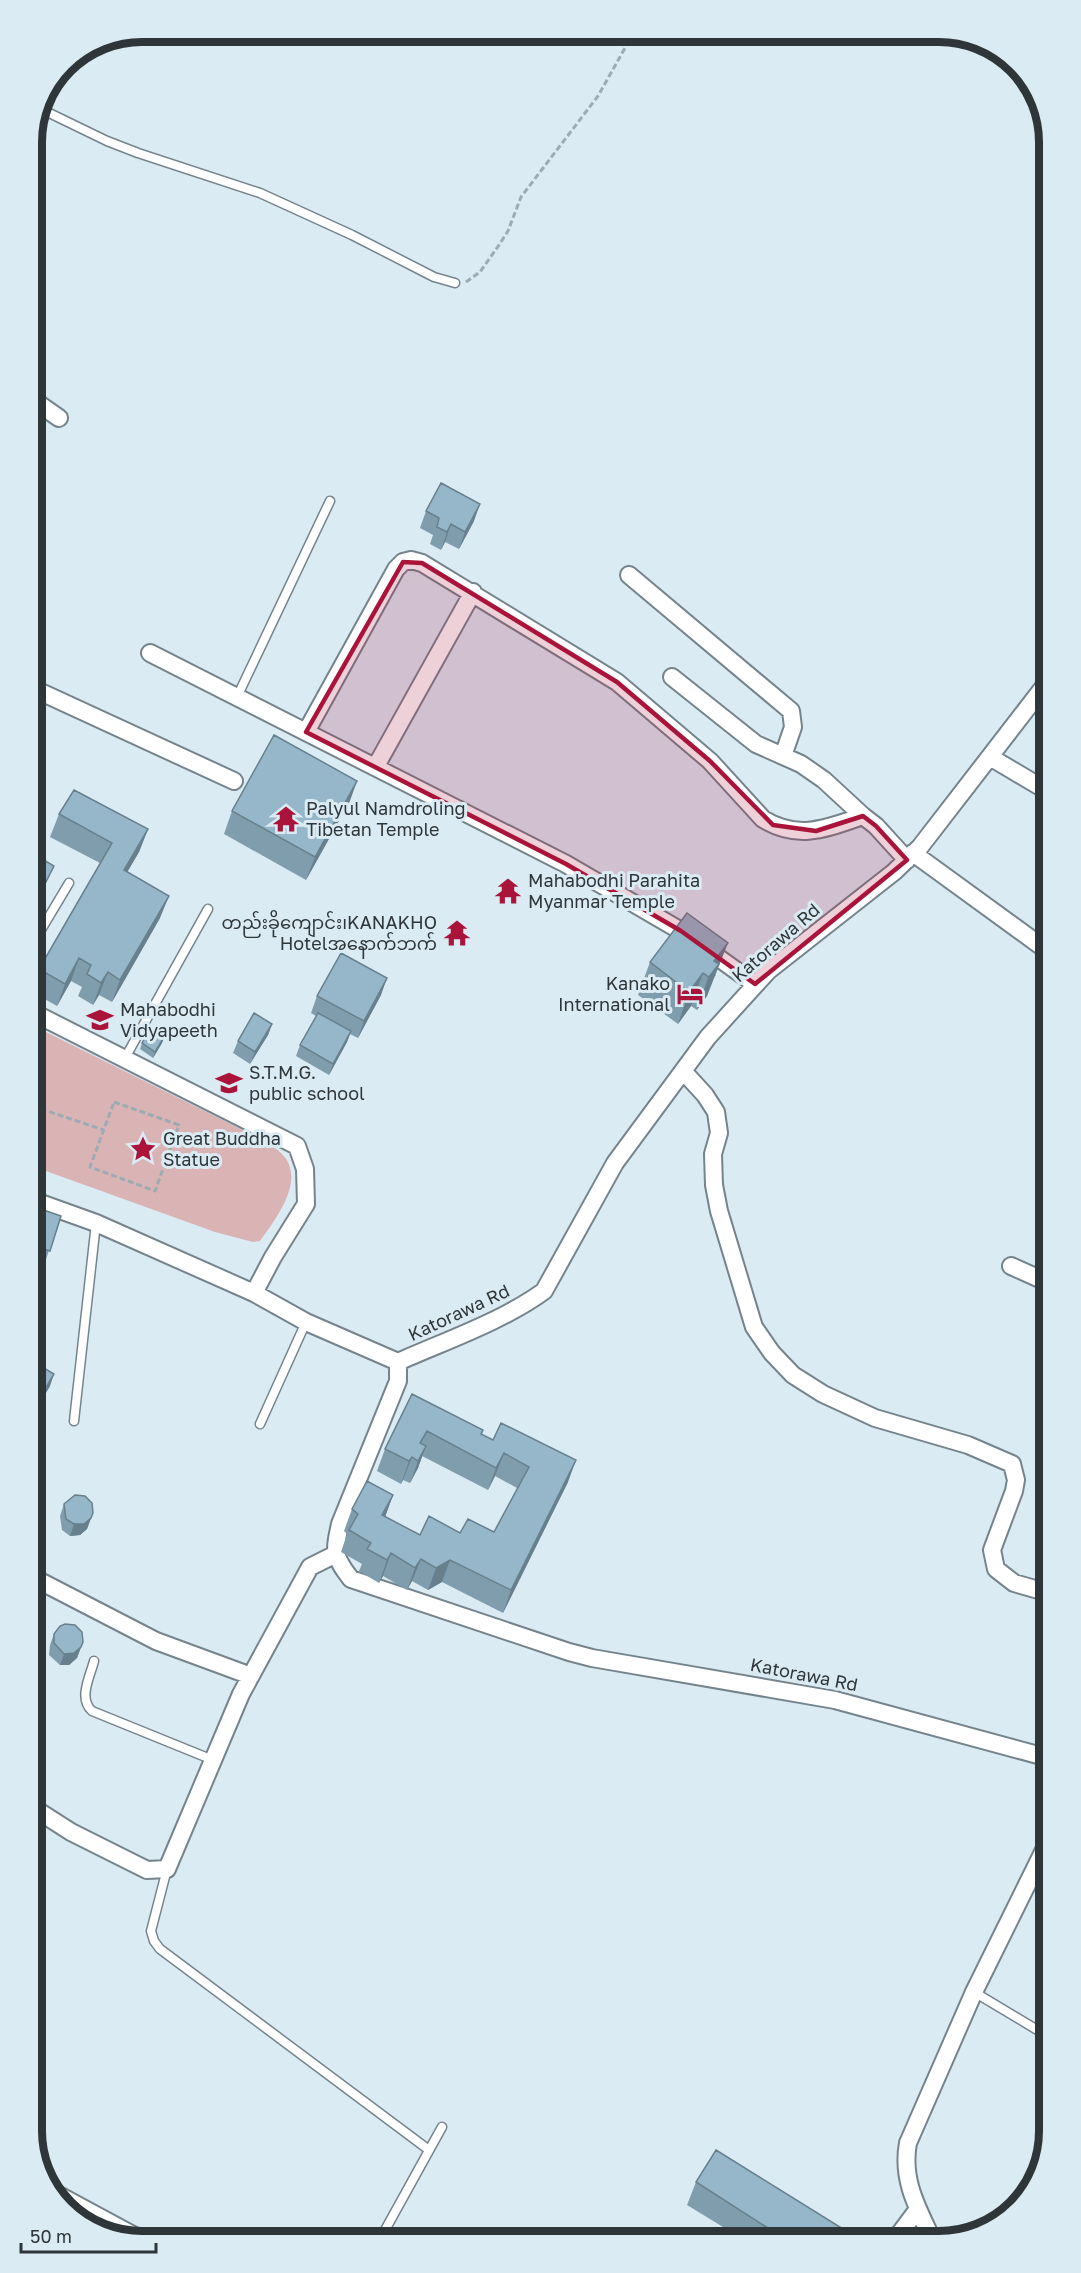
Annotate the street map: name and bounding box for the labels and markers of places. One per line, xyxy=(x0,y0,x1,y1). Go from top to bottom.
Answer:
place label: Palyul Namdroling Tibetan Temple xyxy=(306,797,466,840)
temple icon: Palyul Namdroling Tibetan Temple xyxy=(271,804,301,834)
place label: Mahabodhi Parahita Myanmar Temple xyxy=(528,869,700,912)
temple icon: Mahabodhi Parahita Myanmar Temple xyxy=(493,876,523,906)
place label: တည်းခိုကျောင်း၊KANAKHO Hotelအနောက်ဘက် xyxy=(221,909,437,959)
temple icon: တည်းခိုကျောင်း၊KANAKHO Hotelအနောက်ဘက် xyxy=(442,918,472,948)
place label: Kanako International xyxy=(558,972,670,1015)
hotel icon: Kanako International xyxy=(675,979,705,1009)
place label: Mahabodhi Vidyapeeth xyxy=(120,998,218,1041)
school or university icon: Mahabodhi Vidyapeeth xyxy=(85,1005,115,1035)
place label: S.T.M.G. public school xyxy=(249,1061,365,1104)
school or university icon: S.T.M.G. public school xyxy=(214,1068,244,1098)
place label: Great Buddha Statue xyxy=(163,1127,281,1170)
place icon: Great Buddha Statue xyxy=(128,1134,158,1164)

